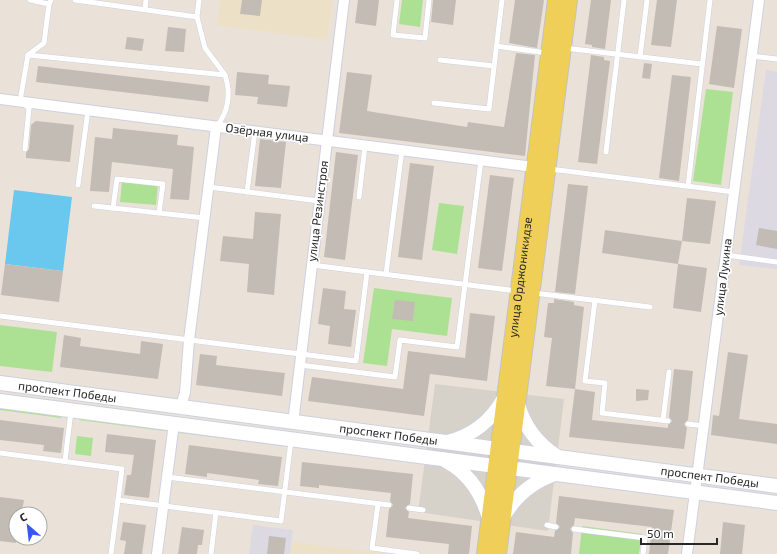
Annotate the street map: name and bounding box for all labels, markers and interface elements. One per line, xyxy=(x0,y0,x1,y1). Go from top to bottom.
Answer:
street label: Озёрная улица xyxy=(225,120,310,145)
street label: улица Резинстроя xyxy=(304,159,331,262)
street label: улица Орджоникидзе xyxy=(505,216,534,338)
street label: улица Лукина xyxy=(710,238,735,316)
street label: проспект Победы xyxy=(18,378,118,404)
street label: проспект Победы xyxy=(339,420,439,447)
street label: проспект Победы xyxy=(660,463,760,490)
north arrow xyxy=(8,506,48,546)
text: С xyxy=(17,509,29,524)
scale bar xyxy=(641,520,717,546)
text: 50 m xyxy=(647,526,674,540)

